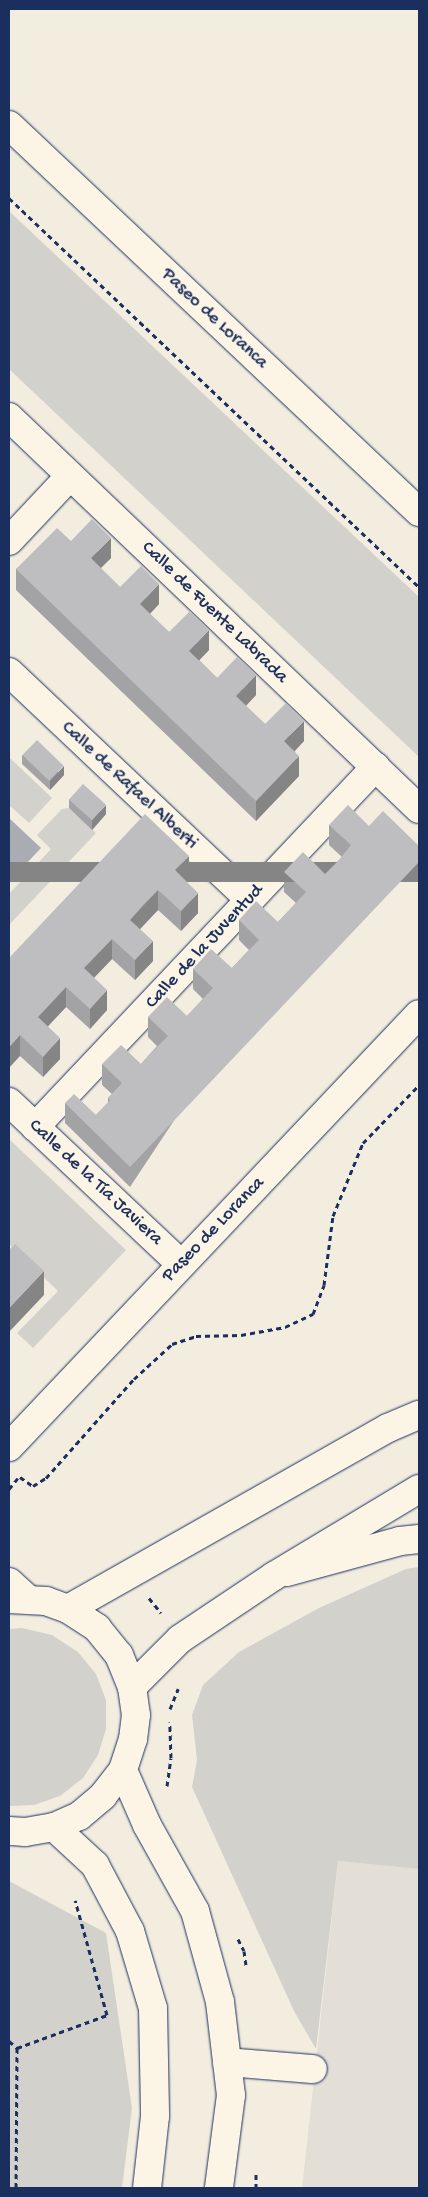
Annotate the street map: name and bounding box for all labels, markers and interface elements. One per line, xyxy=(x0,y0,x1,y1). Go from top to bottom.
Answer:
street label: Paseo de Loranca xyxy=(156,264,272,374)
street label: Calle de Fuente Labrada xyxy=(136,537,292,689)
street label: Calle de Rafael Alberti xyxy=(56,717,202,855)
street label: Calle de la Juventud xyxy=(141,880,269,1014)
street label: Calle de la Tía Javiera xyxy=(23,1115,167,1251)
street label: Paseo de Loranca xyxy=(158,1173,270,1287)

